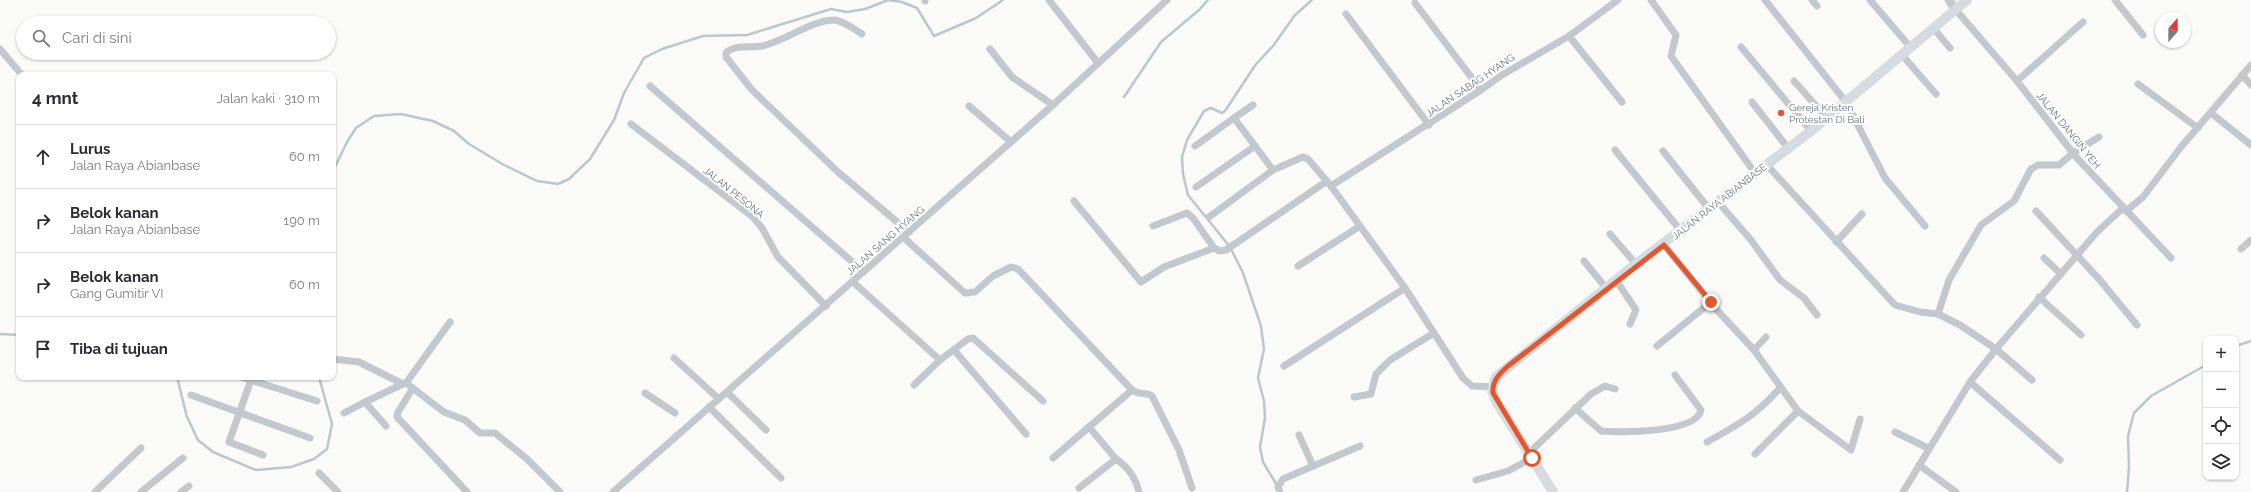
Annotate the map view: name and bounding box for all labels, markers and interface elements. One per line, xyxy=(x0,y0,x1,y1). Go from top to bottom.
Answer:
north arrow xyxy=(2155,12,2191,48)
search box xyxy=(16,16,336,60)
icon: search xyxy=(30,27,52,49)
text: Cari di sini xyxy=(62,29,132,47)
street label: JALAN SABAG HYANG xyxy=(1424,52,1517,119)
text: 4 mnt xyxy=(32,88,78,108)
street label: JALAN DANGIN YEH xyxy=(2034,90,2103,171)
text: Jalan kaki · 310 m xyxy=(217,91,320,106)
place label: Gereja Kristen Protestan Di Bali xyxy=(1789,102,1864,125)
marker: Gereja Kristen Protestan Di Bali xyxy=(1776,108,1786,118)
text: Lurus xyxy=(70,140,111,158)
icon: ahead xyxy=(32,146,54,168)
text: 60 m xyxy=(289,149,320,164)
text: Jalan Raya Abianbase xyxy=(70,158,200,173)
street label: JALAN RAYA ABIANBASE xyxy=(1670,161,1769,242)
street label: JALAN PESONA xyxy=(701,165,766,220)
text: Belok kanan xyxy=(70,204,159,222)
street label: JALAN SANG HYANG xyxy=(844,204,926,277)
icon: right xyxy=(32,210,54,232)
text: 190 m xyxy=(284,213,320,228)
text: Jalan Raya Abianbase xyxy=(70,222,200,237)
text: Belok kanan xyxy=(70,268,159,286)
icon: right xyxy=(32,274,54,296)
text: 60 m xyxy=(289,277,320,292)
text: Gang Gumitir VI xyxy=(70,286,164,301)
route end xyxy=(1702,293,1720,311)
map controls xyxy=(2203,336,2239,480)
button: + xyxy=(2203,336,2239,372)
icon: arrive xyxy=(32,338,54,360)
text: Tiba di tujuan xyxy=(70,340,168,358)
button: − xyxy=(2203,372,2239,408)
button: locate xyxy=(2203,408,2239,444)
button: layers xyxy=(2203,444,2239,480)
route start xyxy=(1523,449,1541,467)

